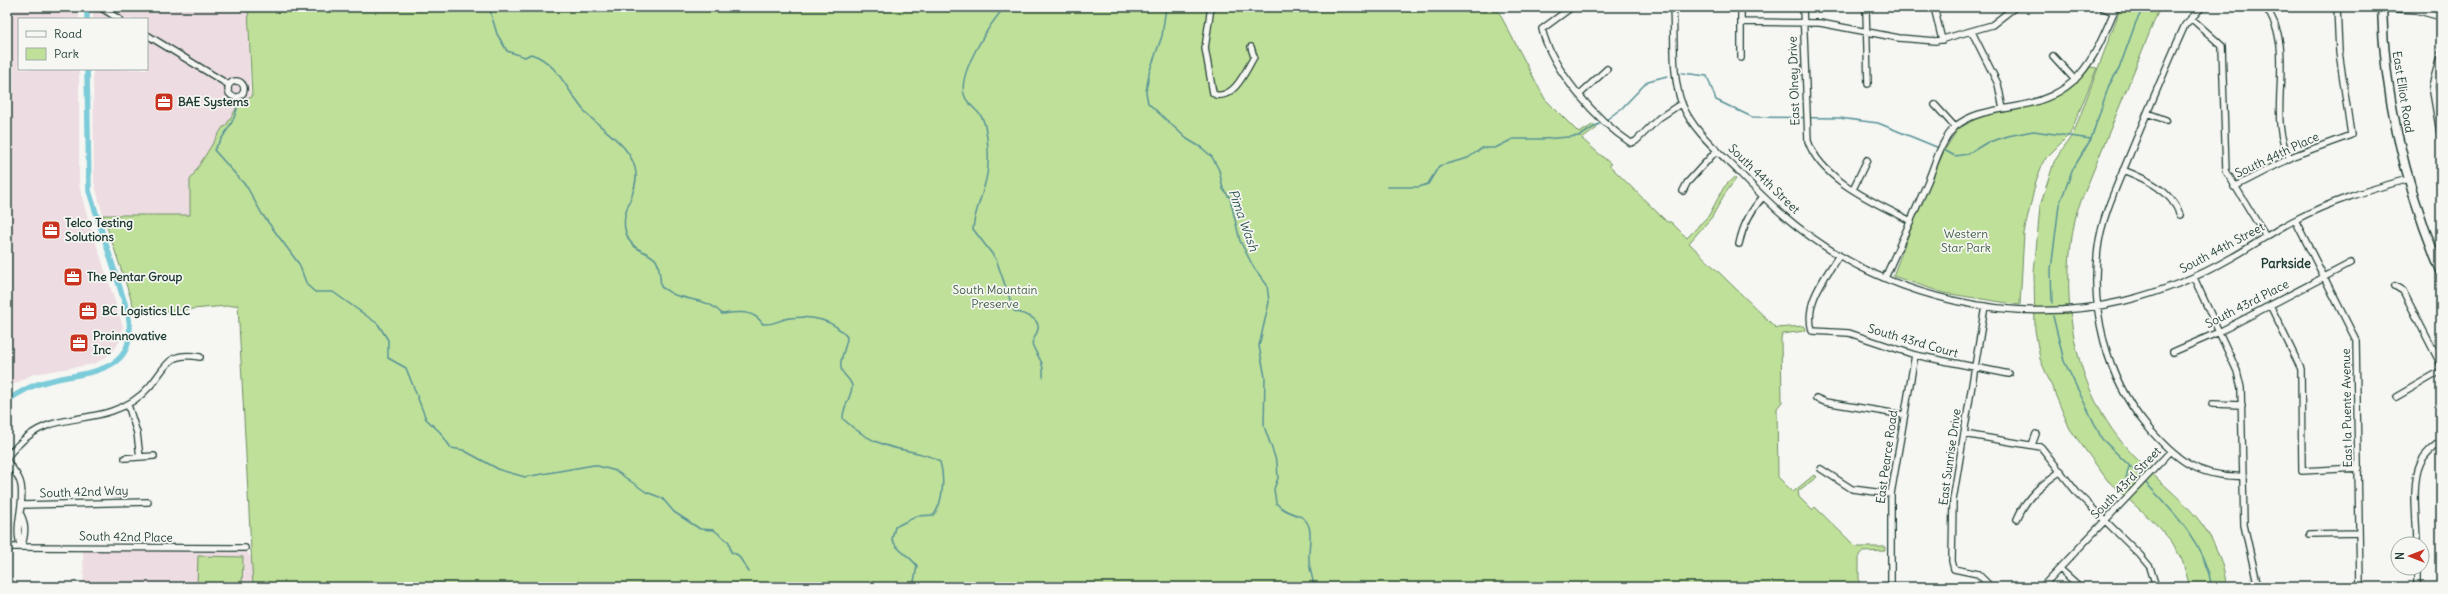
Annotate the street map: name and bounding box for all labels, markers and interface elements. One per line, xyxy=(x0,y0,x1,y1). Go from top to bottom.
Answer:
legend xyxy=(18,18,148,70)
text: Road xyxy=(54,26,82,41)
street label: East Olney Drive xyxy=(1784,36,1803,126)
text: Park xyxy=(54,46,79,61)
street label: East Elliot Road xyxy=(2390,50,2417,134)
office icon: BAE Systems xyxy=(153,91,175,113)
place label: BAE Systems xyxy=(178,94,249,110)
street label: South 44th Place xyxy=(2232,129,2321,181)
street label: South 44th Street xyxy=(1725,141,1803,217)
water label: Pima Wash xyxy=(1224,187,1263,254)
place label: Telco Testing Solutions xyxy=(65,215,133,244)
office icon: Telco Testing Solutions xyxy=(40,219,62,241)
street label: South 44th Street xyxy=(2177,219,2267,276)
park label: Western Star Park xyxy=(1941,226,1991,255)
district label: Parkside xyxy=(2261,255,2311,272)
office icon: The Pentar Group xyxy=(62,266,84,288)
place label: The Pentar Group xyxy=(87,269,182,285)
street label: South 43rd Place xyxy=(2203,276,2291,331)
park label: South Mountain Preserve xyxy=(952,282,1038,311)
office icon: BC Logistics LLC xyxy=(77,300,99,322)
place label: BC Logistics LLC xyxy=(102,303,190,319)
street label: South 43rd Court xyxy=(1866,320,1960,361)
place label: Proinnovative Inc xyxy=(93,328,167,357)
office icon: Proinnovative Inc xyxy=(68,332,90,354)
street label: East la Puente Avenue xyxy=(2338,348,2355,468)
street label: East Sunrise Drive xyxy=(1935,408,1964,506)
street label: East Pearce Road xyxy=(1873,409,1900,505)
street label: South 43rd Street xyxy=(2087,443,2164,522)
street label: South 42nd Way xyxy=(39,482,129,501)
street label: South 42nd Place xyxy=(79,528,173,545)
north arrow xyxy=(2390,536,2430,576)
text: N xyxy=(2393,552,2407,560)

